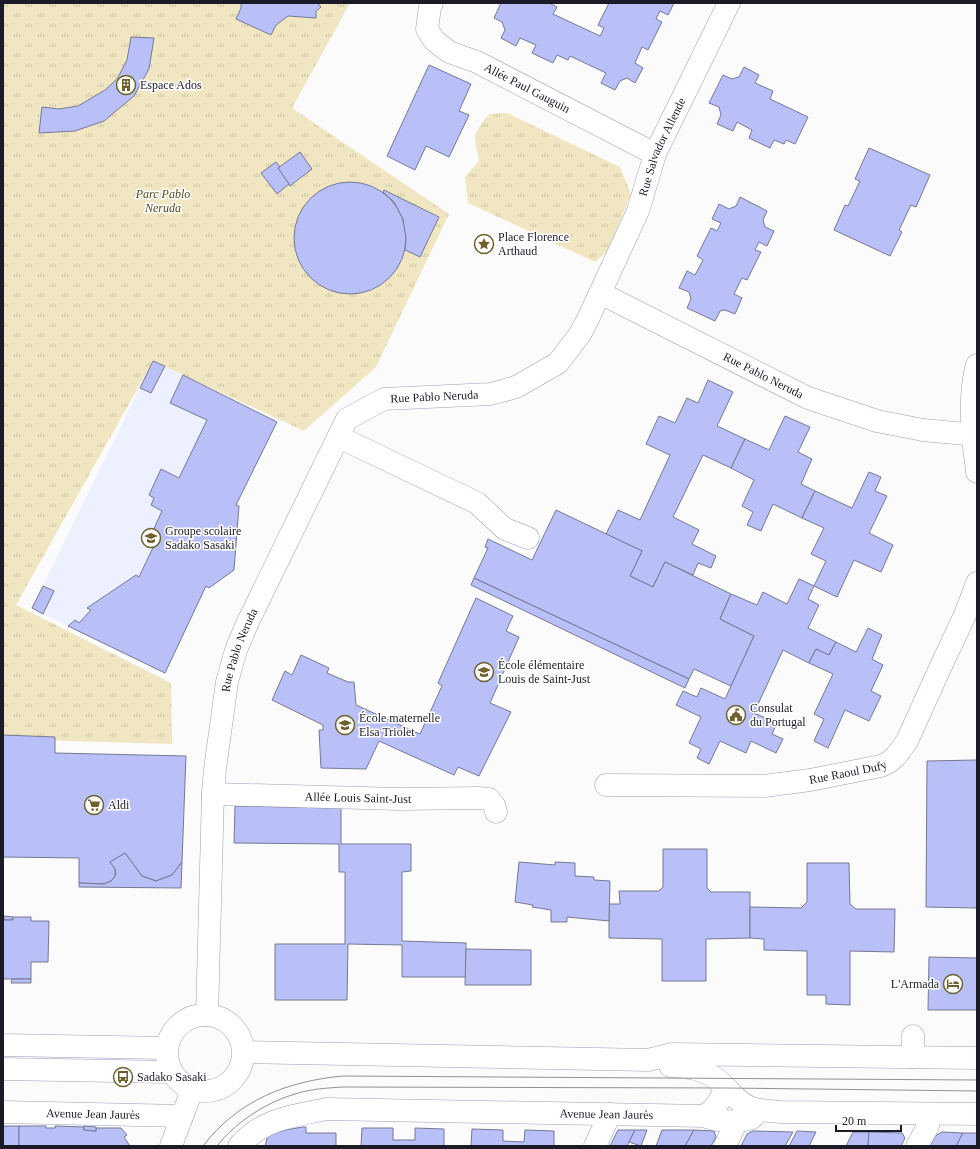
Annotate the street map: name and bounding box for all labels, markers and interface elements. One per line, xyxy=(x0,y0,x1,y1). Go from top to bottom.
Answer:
street label: Allée Paul Gauguin xyxy=(482,60,572,116)
building icon: Espace Ados xyxy=(115,74,137,96)
place label: Espace Ados xyxy=(140,78,202,92)
street label: Rue Salvador Allende xyxy=(636,95,688,198)
park label: Parc Pablo Neruda xyxy=(135,187,190,215)
place label: Place Florence Arthaud xyxy=(498,230,569,258)
place icon: Place Florence Arthaud xyxy=(473,233,495,255)
street label: Rue Pablo Neruda xyxy=(721,349,806,402)
street label: Rue Pablo Neruda xyxy=(390,388,479,406)
place label: Groupe scolaire Sadako Sasaki xyxy=(165,524,241,552)
school or university icon: Groupe scolaire Sadako Sasaki xyxy=(140,527,162,549)
street label: Rue Pablo Neruda xyxy=(219,605,261,693)
place label: École élémentaire Louis de Saint-Just xyxy=(498,658,591,686)
school or university icon: École élémentaire Louis de Saint-Just xyxy=(473,661,495,683)
place label: Consulat du Portugal xyxy=(750,701,806,729)
public building icon: Consulat du Portugal xyxy=(725,704,747,726)
place label: École maternelle Elsa Triolet xyxy=(359,711,440,739)
school or university icon: École maternelle Elsa Triolet xyxy=(334,714,356,736)
street label: Rue Raoul Dufy xyxy=(808,757,889,787)
street label: Allée Louis Saint-Just xyxy=(304,789,412,806)
supermarket icon: Aldi xyxy=(83,794,105,816)
place label: Aldi xyxy=(108,798,130,812)
hotel icon: L'Armada xyxy=(942,973,964,995)
place label: L'Armada xyxy=(891,977,940,991)
bus stop icon: Sadako Sasaki xyxy=(112,1066,134,1088)
place label: Sadako Sasaki xyxy=(137,1070,207,1084)
street label: Avenue Jean Jaurès xyxy=(46,1106,140,1122)
street label: Avenue Jean Jaurès xyxy=(559,1106,654,1122)
scale bar xyxy=(836,1107,901,1133)
text: 20 m xyxy=(842,1114,867,1128)

